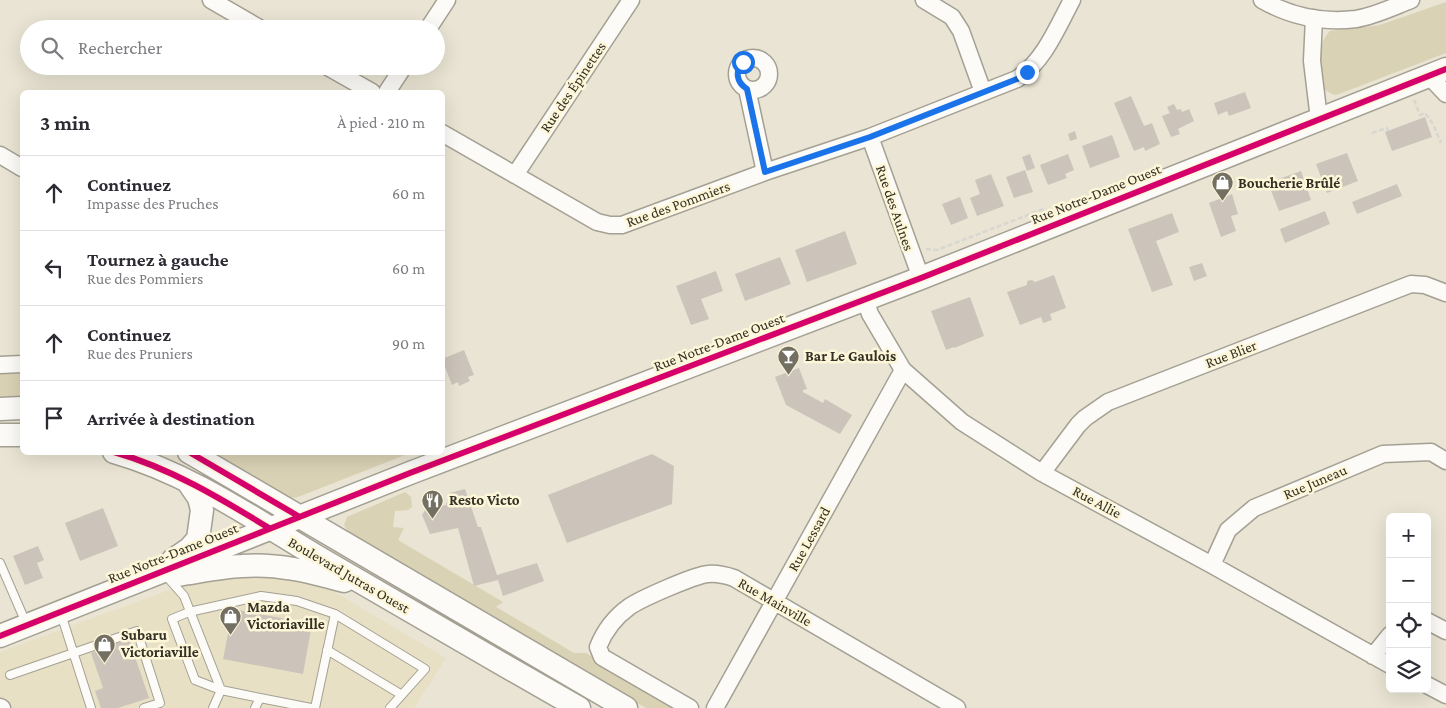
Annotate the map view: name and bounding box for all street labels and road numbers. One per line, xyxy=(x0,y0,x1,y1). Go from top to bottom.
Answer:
street label: Rue des Épinettes xyxy=(537,39,610,136)
street label: Rue Notre-Dame Ouest xyxy=(1029,160,1164,227)
street label: Rue des Aulnes xyxy=(873,163,917,253)
street label: Rue des Pommiers xyxy=(624,178,732,230)
street label: Rue Notre-Dame Ouest xyxy=(651,309,788,374)
street label: Rue Blier xyxy=(1203,337,1259,371)
street label: Rue Juneau xyxy=(1281,461,1350,503)
street label: Rue Allie xyxy=(1070,483,1124,522)
street label: Rue Lessard xyxy=(785,504,833,574)
street label: Rue Notre-Dame Ouest xyxy=(106,519,241,586)
street label: Boulevard Jutras Ouest xyxy=(285,534,413,618)
street label: Rue Mainville xyxy=(735,575,815,630)

